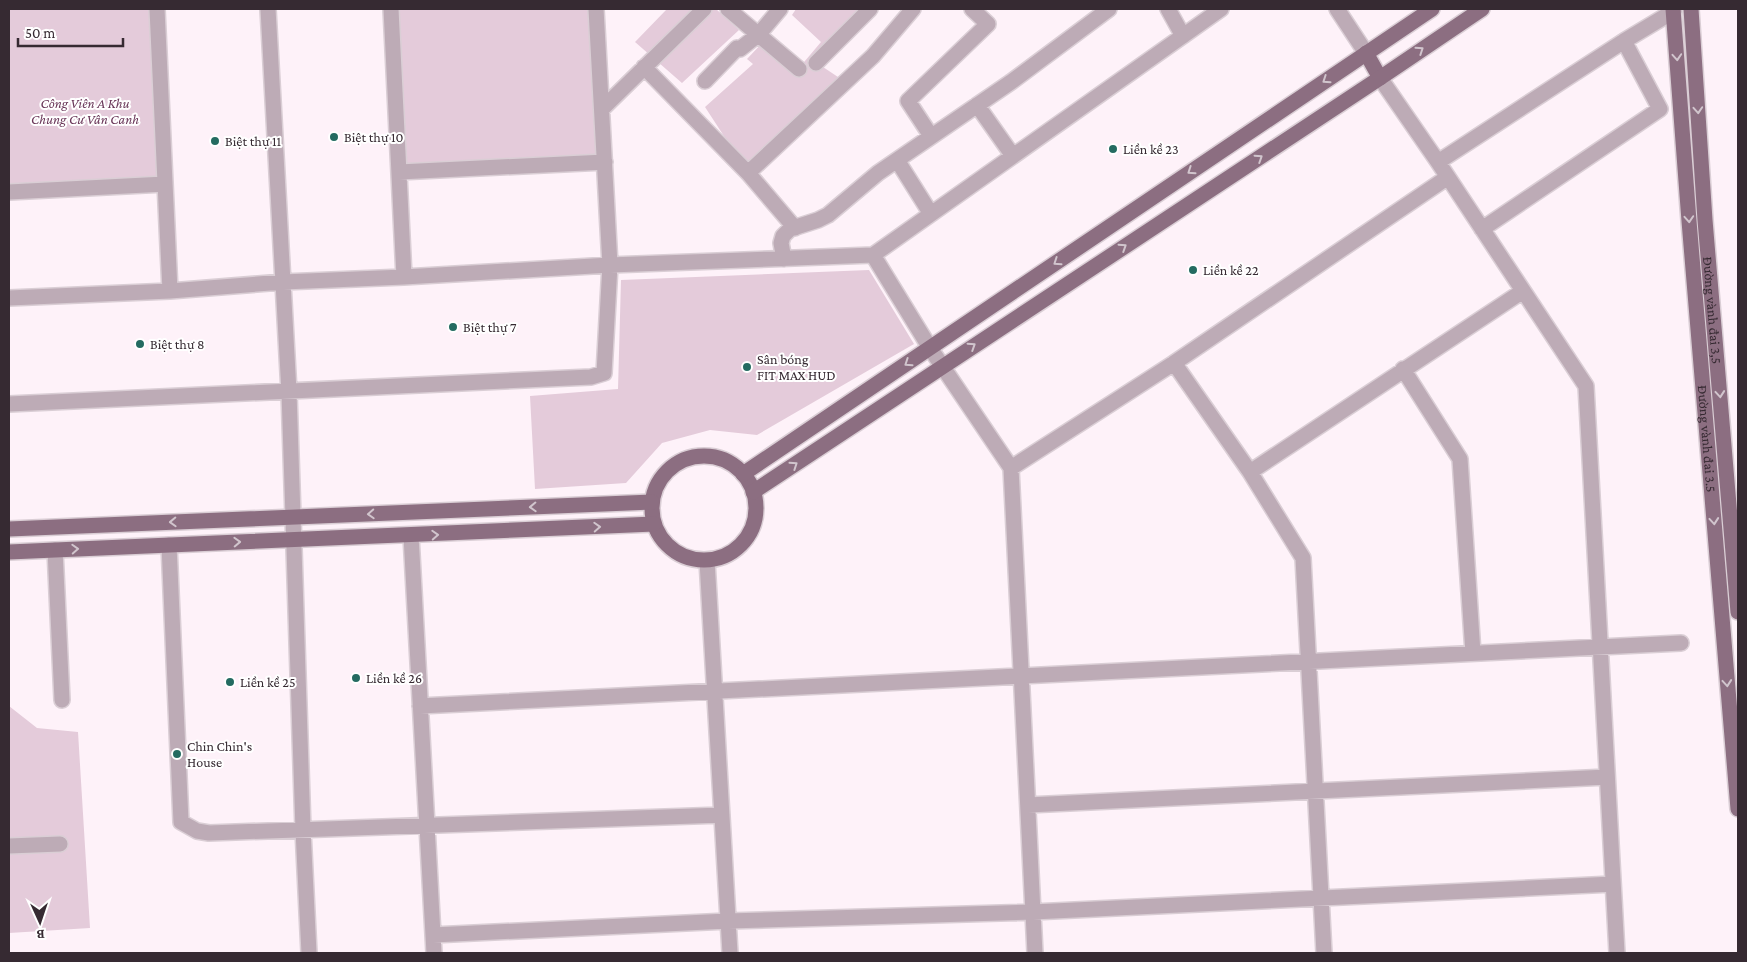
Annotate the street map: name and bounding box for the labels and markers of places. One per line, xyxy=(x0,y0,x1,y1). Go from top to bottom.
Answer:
place label: Biệt thự 10 xyxy=(344,129,404,145)
marker: Biệt thự 10 xyxy=(328,131,340,143)
place label: Biệt thự 11 xyxy=(225,133,282,149)
marker: Biệt thự 11 xyxy=(209,135,221,147)
place label: Liền kề 23 xyxy=(1123,141,1179,157)
marker: Liền kề 23 xyxy=(1107,143,1119,155)
place label: Liền kề 22 xyxy=(1203,262,1259,278)
marker: Liền kề 22 xyxy=(1187,264,1199,276)
place label: Biệt thự 7 xyxy=(463,319,517,335)
marker: Biệt thự 7 xyxy=(447,321,459,333)
place label: Biệt thự 8 xyxy=(150,336,204,352)
marker: Biệt thự 8 xyxy=(134,338,146,350)
place label: Sân bóng FIT MAX HUD xyxy=(757,351,836,383)
marker: Sân bóng FIT MAX HUD xyxy=(741,361,753,373)
place label: Liền kề 26 xyxy=(366,670,422,686)
marker: Liền kề 26 xyxy=(350,672,362,684)
place label: Liền kề 25 xyxy=(240,674,296,690)
marker: Liền kề 25 xyxy=(224,676,236,688)
place label: Chin Chin's House xyxy=(187,738,252,770)
marker: Chin Chin's House xyxy=(171,748,183,760)

